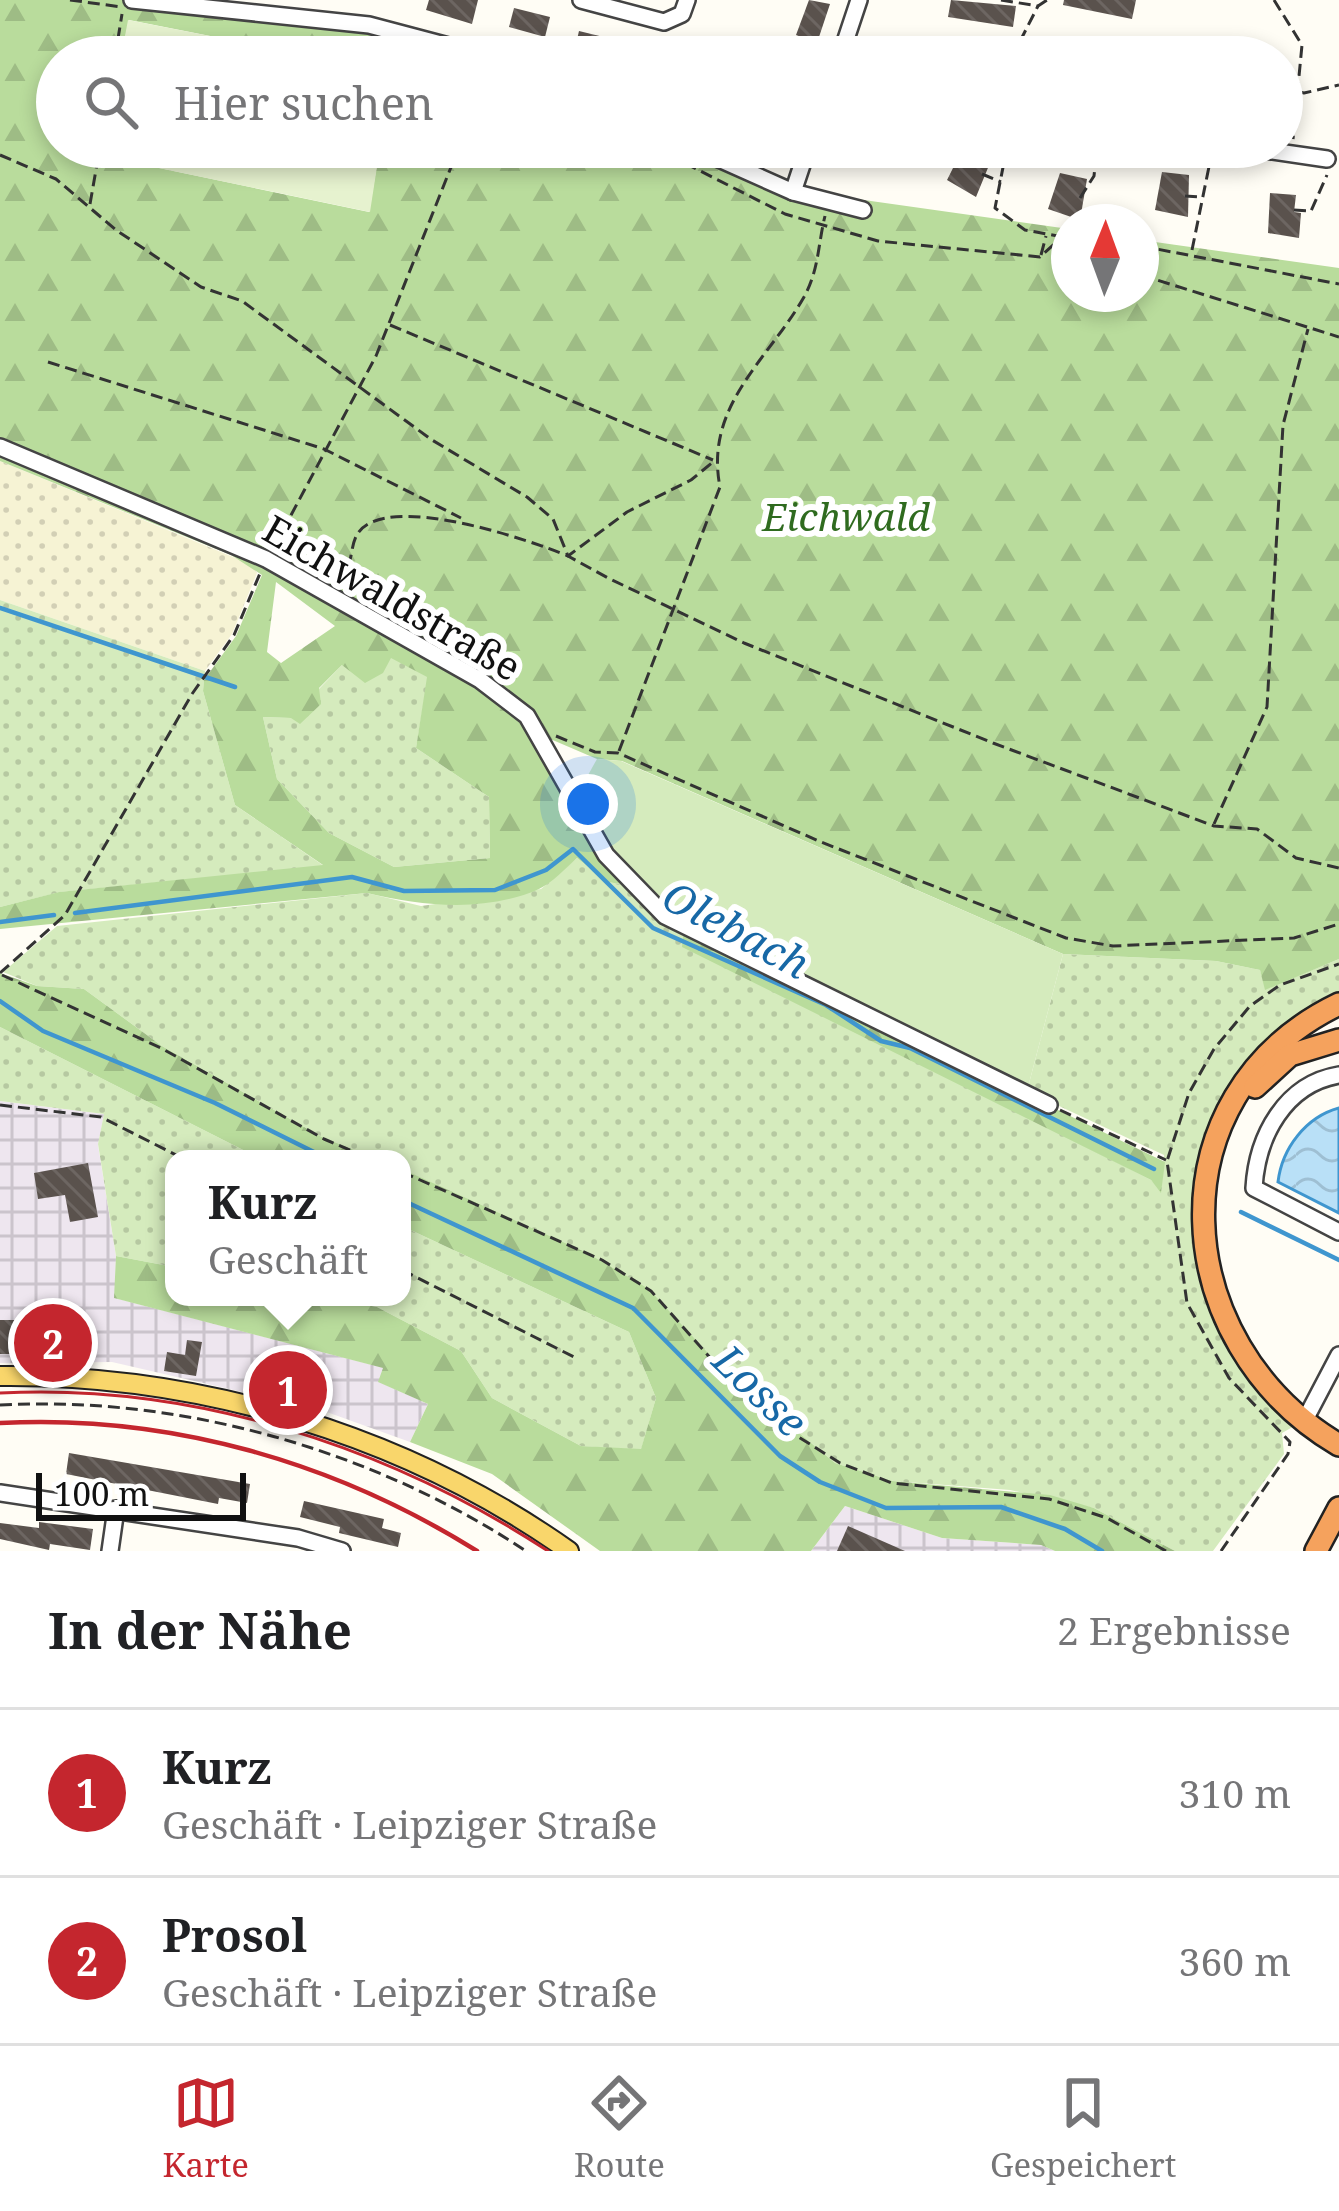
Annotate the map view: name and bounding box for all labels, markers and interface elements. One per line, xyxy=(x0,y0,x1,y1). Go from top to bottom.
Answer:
search box xyxy=(36,36,1303,168)
icon: search xyxy=(78,69,144,135)
text: Hier suchen xyxy=(174,72,434,133)
north arrow xyxy=(1051,204,1159,312)
park label: Eichwald xyxy=(761,489,930,542)
street label: Eichwaldstraße xyxy=(254,501,531,692)
your location xyxy=(558,774,618,834)
water label: Olebach xyxy=(653,866,820,991)
popup xyxy=(165,1150,411,1306)
text: Kurz xyxy=(208,1171,317,1232)
text: Geschäft xyxy=(208,1232,368,1285)
pin: 2 xyxy=(14,1298,92,1388)
water label: Losse xyxy=(701,1331,820,1449)
pin: 1 xyxy=(249,1345,327,1435)
scale bar xyxy=(36,1467,246,1520)
text: 100 m xyxy=(54,1471,149,1516)
text: In der Nähe xyxy=(48,1594,352,1664)
text: 2 Ergebnisse xyxy=(1057,1603,1291,1656)
text: Kurz xyxy=(162,1736,272,1797)
text: 1 xyxy=(76,1766,98,1819)
text: 310 m xyxy=(1179,1766,1291,1819)
text: Geschäft · Leipziger Straße xyxy=(162,1797,657,1850)
text: Prosol xyxy=(162,1904,307,1965)
text: 2 xyxy=(76,1934,98,1987)
text: 360 m xyxy=(1179,1934,1291,1987)
text: Geschäft · Leipziger Straße xyxy=(162,1965,657,2018)
tab: Karte xyxy=(162,2070,249,2187)
tab: Route xyxy=(574,2070,665,2187)
tab: Gespeichert xyxy=(990,2070,1176,2187)

